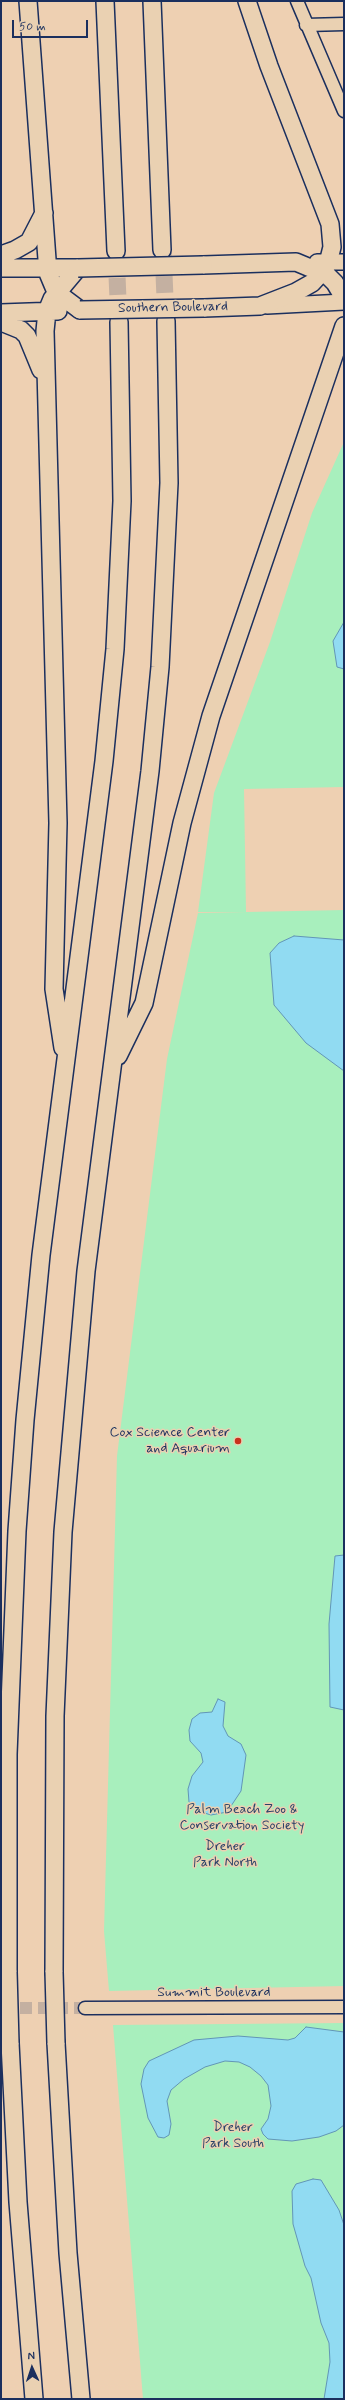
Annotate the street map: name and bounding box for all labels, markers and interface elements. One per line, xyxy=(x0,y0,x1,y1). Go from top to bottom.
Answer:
scale bar xyxy=(14,12,90,38)
text: 50 m xyxy=(19,19,46,35)
street label: Southern Boulevard xyxy=(118,299,228,317)
place label: Cox Science Center and Aquarium xyxy=(109,1425,230,1458)
marker: Cox Science Center and Aquarium xyxy=(233,1436,243,1446)
park label: Palm Beach Zoo & Conservation Society xyxy=(180,1802,304,1834)
park label: Dreher Park North xyxy=(193,1839,257,1872)
street label: Summit Boulevard xyxy=(157,1985,271,2001)
park label: Dreher Park South xyxy=(202,2120,264,2152)
north arrow xyxy=(12,2348,52,2388)
text: N xyxy=(27,2349,35,2363)

